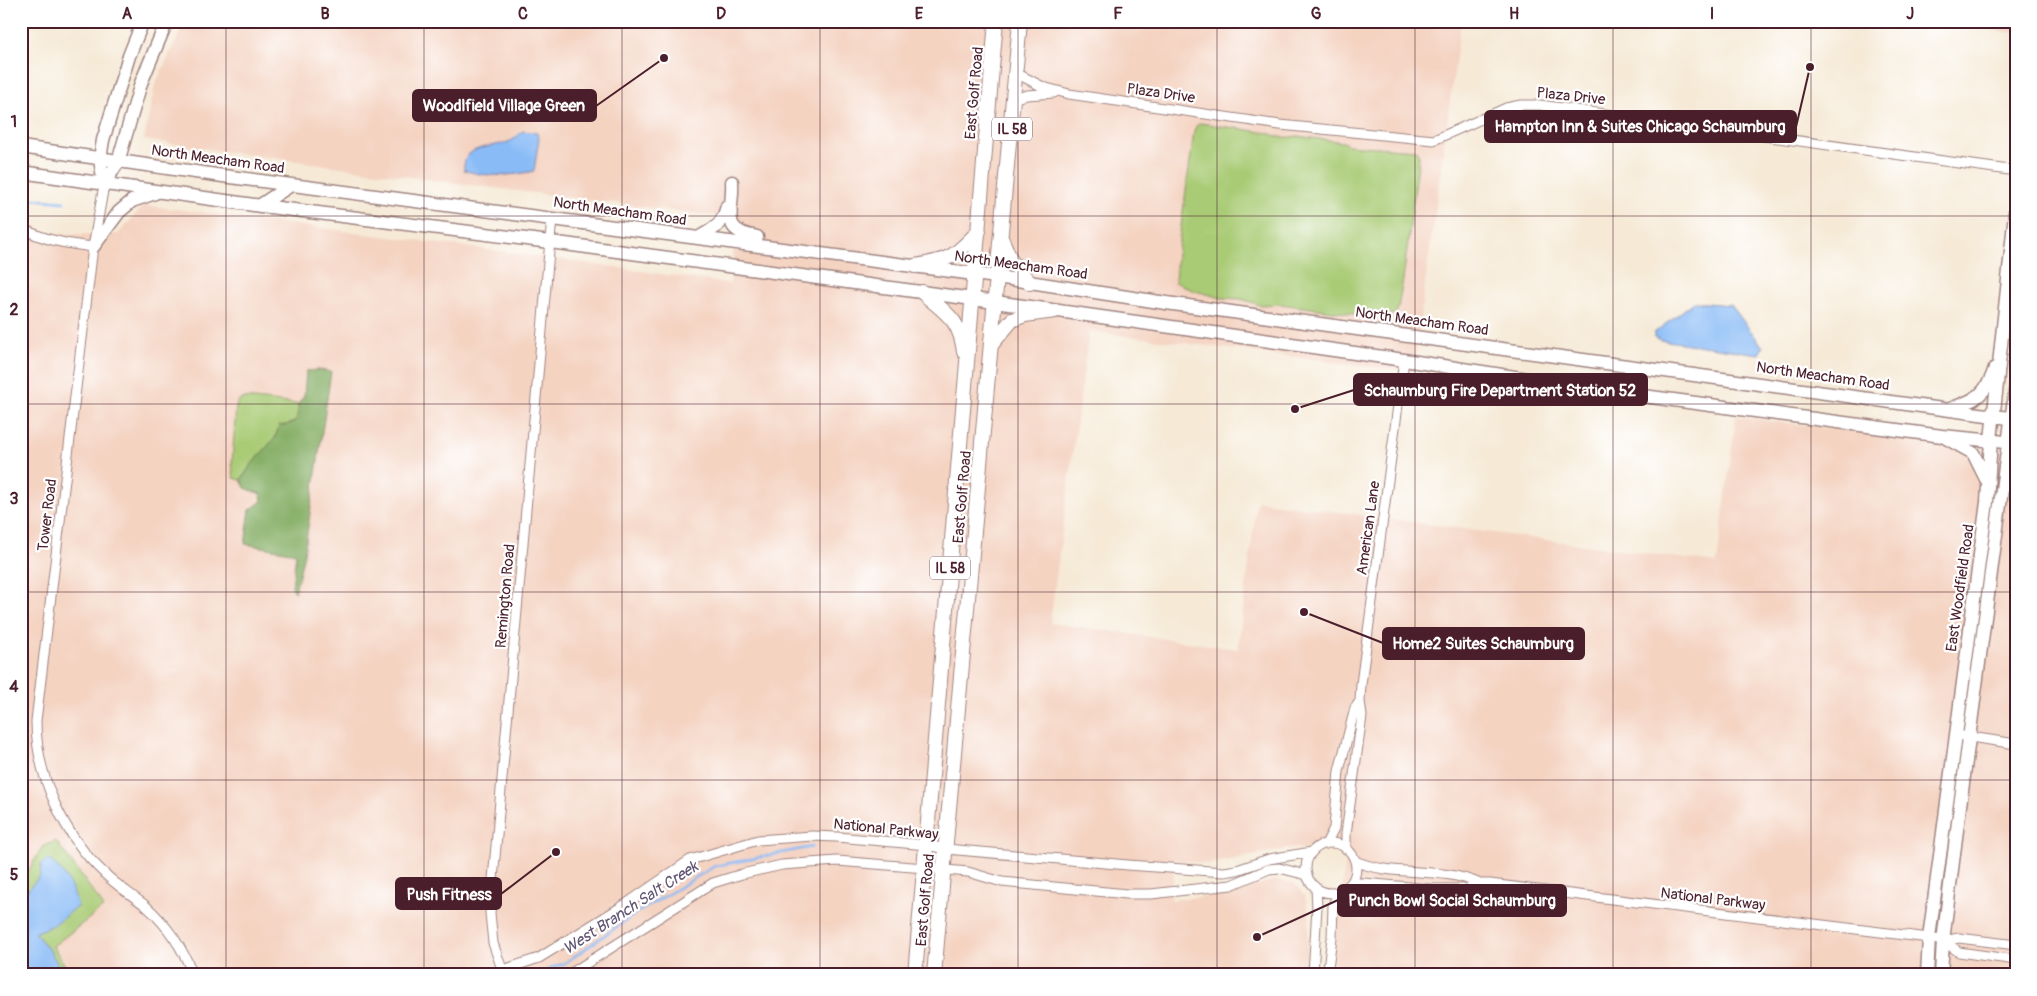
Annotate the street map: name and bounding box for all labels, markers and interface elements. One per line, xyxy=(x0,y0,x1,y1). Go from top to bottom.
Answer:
text: A xyxy=(122,4,133,24)
text: B xyxy=(320,4,330,24)
text: C xyxy=(518,4,528,24)
text: D xyxy=(716,4,726,24)
text: E xyxy=(915,4,924,24)
text: F xyxy=(1113,4,1123,24)
text: G xyxy=(1311,4,1322,24)
text: H xyxy=(1509,4,1519,24)
text: I xyxy=(1710,4,1714,24)
text: J xyxy=(1906,4,1914,24)
street label: East Golf Road xyxy=(961,46,988,140)
street label: Plaza Drive xyxy=(1125,79,1197,108)
street label: Plaza Drive xyxy=(1536,83,1607,110)
callout: Woodlfield Village Green xyxy=(413,90,596,121)
text: Woodlfield Village Green xyxy=(423,96,585,116)
callout: Hampton Inn & Suites Chicago Schaumburg xyxy=(1485,111,1796,142)
text: 1 xyxy=(11,112,17,132)
text: Hampton Inn & Suites Chicago Schaumburg xyxy=(1494,117,1786,137)
road number: IL 58 xyxy=(992,118,1032,140)
street label: North Meacham Road xyxy=(150,141,286,178)
street label: North Meacham Road xyxy=(552,193,688,230)
street label: North Meacham Road xyxy=(953,247,1089,284)
text: 2 xyxy=(10,300,19,320)
street label: North Meacham Road xyxy=(1354,303,1490,340)
street label: North Meacham Road xyxy=(1755,358,1891,395)
callout: Schaumburg Fire Department Station 52 xyxy=(1354,374,1647,405)
text: Schaumburg Fire Department Station 52 xyxy=(1364,381,1636,401)
street label: East Golf Road xyxy=(949,450,976,544)
street label: Tower Road xyxy=(34,478,61,552)
street label: American Lane xyxy=(1352,479,1385,576)
text: 3 xyxy=(10,489,19,509)
street label: East Woodfield Road xyxy=(1942,523,1979,653)
street label: Remington Road xyxy=(491,543,520,649)
road number: IL 58 xyxy=(930,556,970,580)
callout: Home2 Suites Schaumburg xyxy=(1383,628,1584,659)
text: Home2 Suites Schaumburg xyxy=(1392,634,1574,654)
text: 4 xyxy=(9,677,19,697)
street label: National Parkway xyxy=(833,815,940,845)
street label: East Golf Road xyxy=(912,853,939,947)
water label: West Branch Salt Creek xyxy=(559,856,703,959)
text: 5 xyxy=(10,865,19,885)
callout: Push Fitness xyxy=(396,878,501,909)
street label: National Parkway xyxy=(1659,884,1767,915)
text: Push Fitness xyxy=(406,885,492,905)
callout: Punch Bowl Social Schaumburg xyxy=(1338,885,1566,916)
text: Punch Bowl Social Schaumburg xyxy=(1348,891,1556,911)

